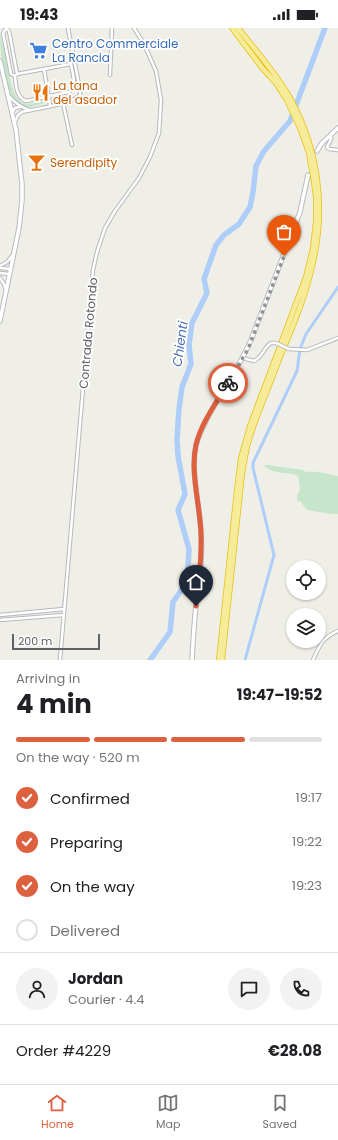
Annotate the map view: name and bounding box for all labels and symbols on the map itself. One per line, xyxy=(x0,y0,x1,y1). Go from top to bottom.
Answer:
place label: Centro Commerciale La Rancia xyxy=(52,35,178,66)
supermarket icon: Centro Commerciale La Rancia xyxy=(29,40,49,60)
place label: La tana del asador xyxy=(53,77,118,108)
restaurant icon: La tana del asador xyxy=(30,82,50,102)
bar icon: Serendipity xyxy=(27,152,47,172)
place label: Serendipity xyxy=(50,154,118,171)
pin xyxy=(267,215,301,256)
street label: Contrada Rotondo xyxy=(75,276,101,389)
water label: Chienti xyxy=(167,319,193,368)
courier xyxy=(208,363,248,403)
pin xyxy=(179,565,213,606)
scale bar xyxy=(12,632,100,651)

